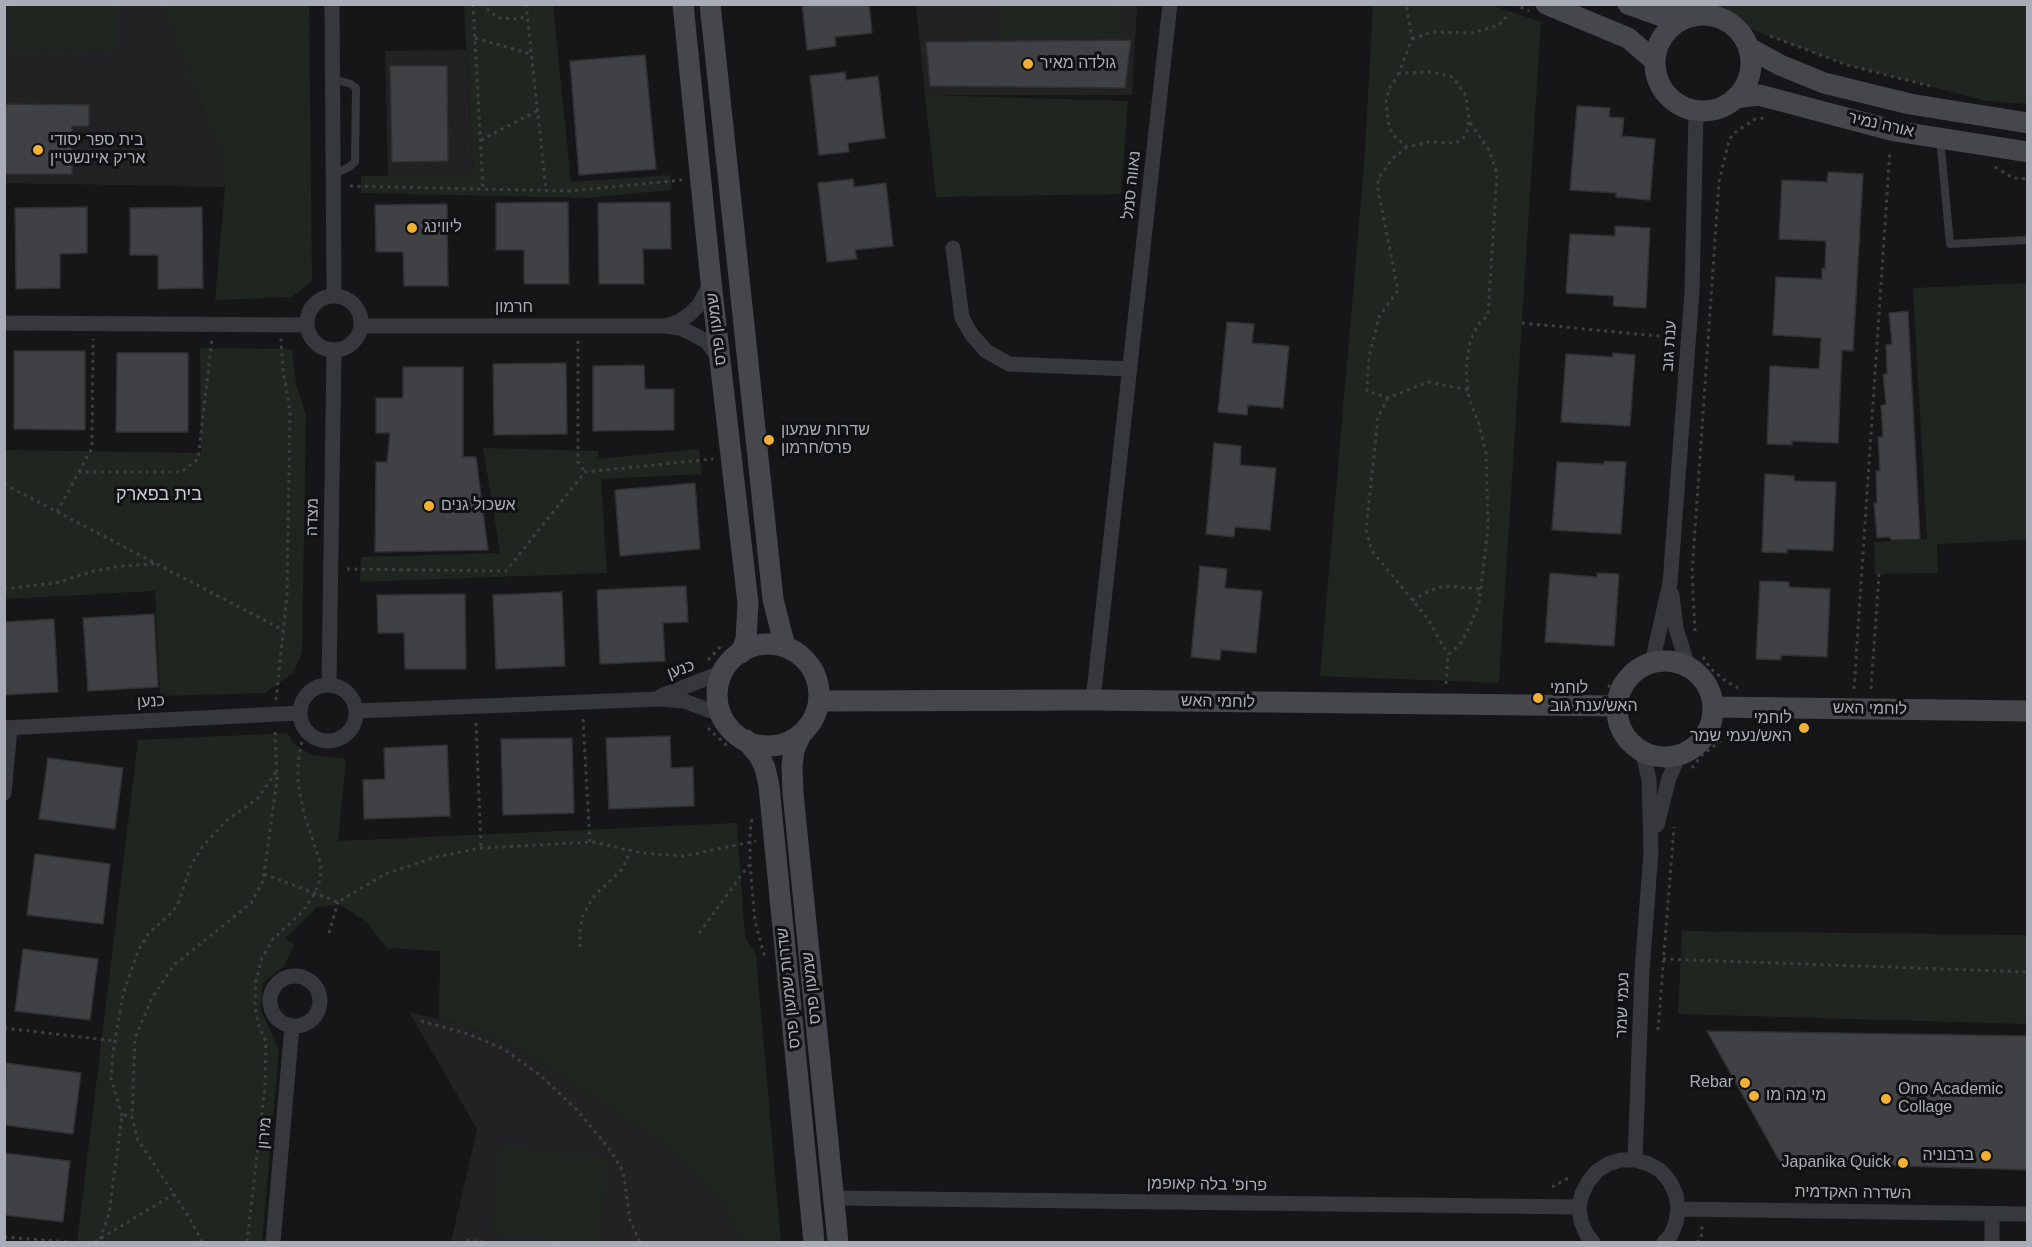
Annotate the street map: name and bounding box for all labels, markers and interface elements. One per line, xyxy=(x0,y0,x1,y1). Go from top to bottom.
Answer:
place label: גולדה מאיר xyxy=(1040,54,1116,74)
marker: גולדה מאיר xyxy=(1021,57,1035,71)
street label: אורה נמיר xyxy=(1846,108,1916,142)
place label: בית ספר יסודי אריק איינשטיין xyxy=(50,131,145,169)
marker: בית ספר יסודי אריק איינשטיין xyxy=(31,143,45,157)
street label: נאווה סמל xyxy=(1119,150,1145,220)
place label: ליווינג xyxy=(424,218,462,238)
marker: ליווינג xyxy=(405,221,419,235)
street label: שמעון פרס xyxy=(703,292,731,366)
street label: חרמון xyxy=(495,298,533,318)
street label: ענת גוב xyxy=(1659,320,1681,372)
place label: שדרות שמעון פרס/חרמון xyxy=(781,421,870,459)
marker: שדרות שמעון פרס/חרמון xyxy=(762,433,776,447)
district label: בית בפארק xyxy=(116,484,202,506)
place label: אשכול גנים xyxy=(441,496,516,516)
street label: מצדה xyxy=(303,498,323,536)
marker: אשכול גנים xyxy=(422,499,436,513)
street label: כנען xyxy=(665,656,697,684)
place label: לוחמי האש/ענת גוב xyxy=(1550,679,1638,717)
marker: לוחמי האש/ענת גוב xyxy=(1531,691,1545,705)
street label: כנען xyxy=(137,692,165,712)
street label: לוחמי האש xyxy=(1181,692,1255,712)
street label: לוחמי האש xyxy=(1833,699,1907,719)
place label: לוחמי האש/נעמי שמר xyxy=(1690,709,1792,747)
marker: לוחמי האש/נעמי שמר xyxy=(1797,721,1811,735)
street label: שדרות שמעון פרס xyxy=(773,927,805,1049)
street label: שמעון פרס xyxy=(799,951,825,1025)
street label: נעמי שמר xyxy=(1612,972,1634,1038)
place label: Rebar xyxy=(1689,1073,1733,1093)
marker: Rebar xyxy=(1738,1076,1752,1090)
place label: Ono Academic Collage xyxy=(1898,1080,2003,1118)
place label: מי מה מו xyxy=(1766,1086,1826,1106)
marker: מי מה מו xyxy=(1747,1089,1761,1103)
marker: Ono Academic Collage xyxy=(1879,1092,1893,1106)
street label: מירון xyxy=(254,1116,276,1150)
place label: ברבוניה xyxy=(1922,1146,1974,1166)
marker: ברבוניה xyxy=(1979,1149,1993,1163)
place label: Japanika Quick xyxy=(1782,1153,1891,1173)
marker: Japanika Quick xyxy=(1896,1156,1910,1170)
street label: פרופ' בלה קאופמן xyxy=(1147,1174,1267,1196)
street label: השדרה האקדמית xyxy=(1794,1182,1912,1204)

